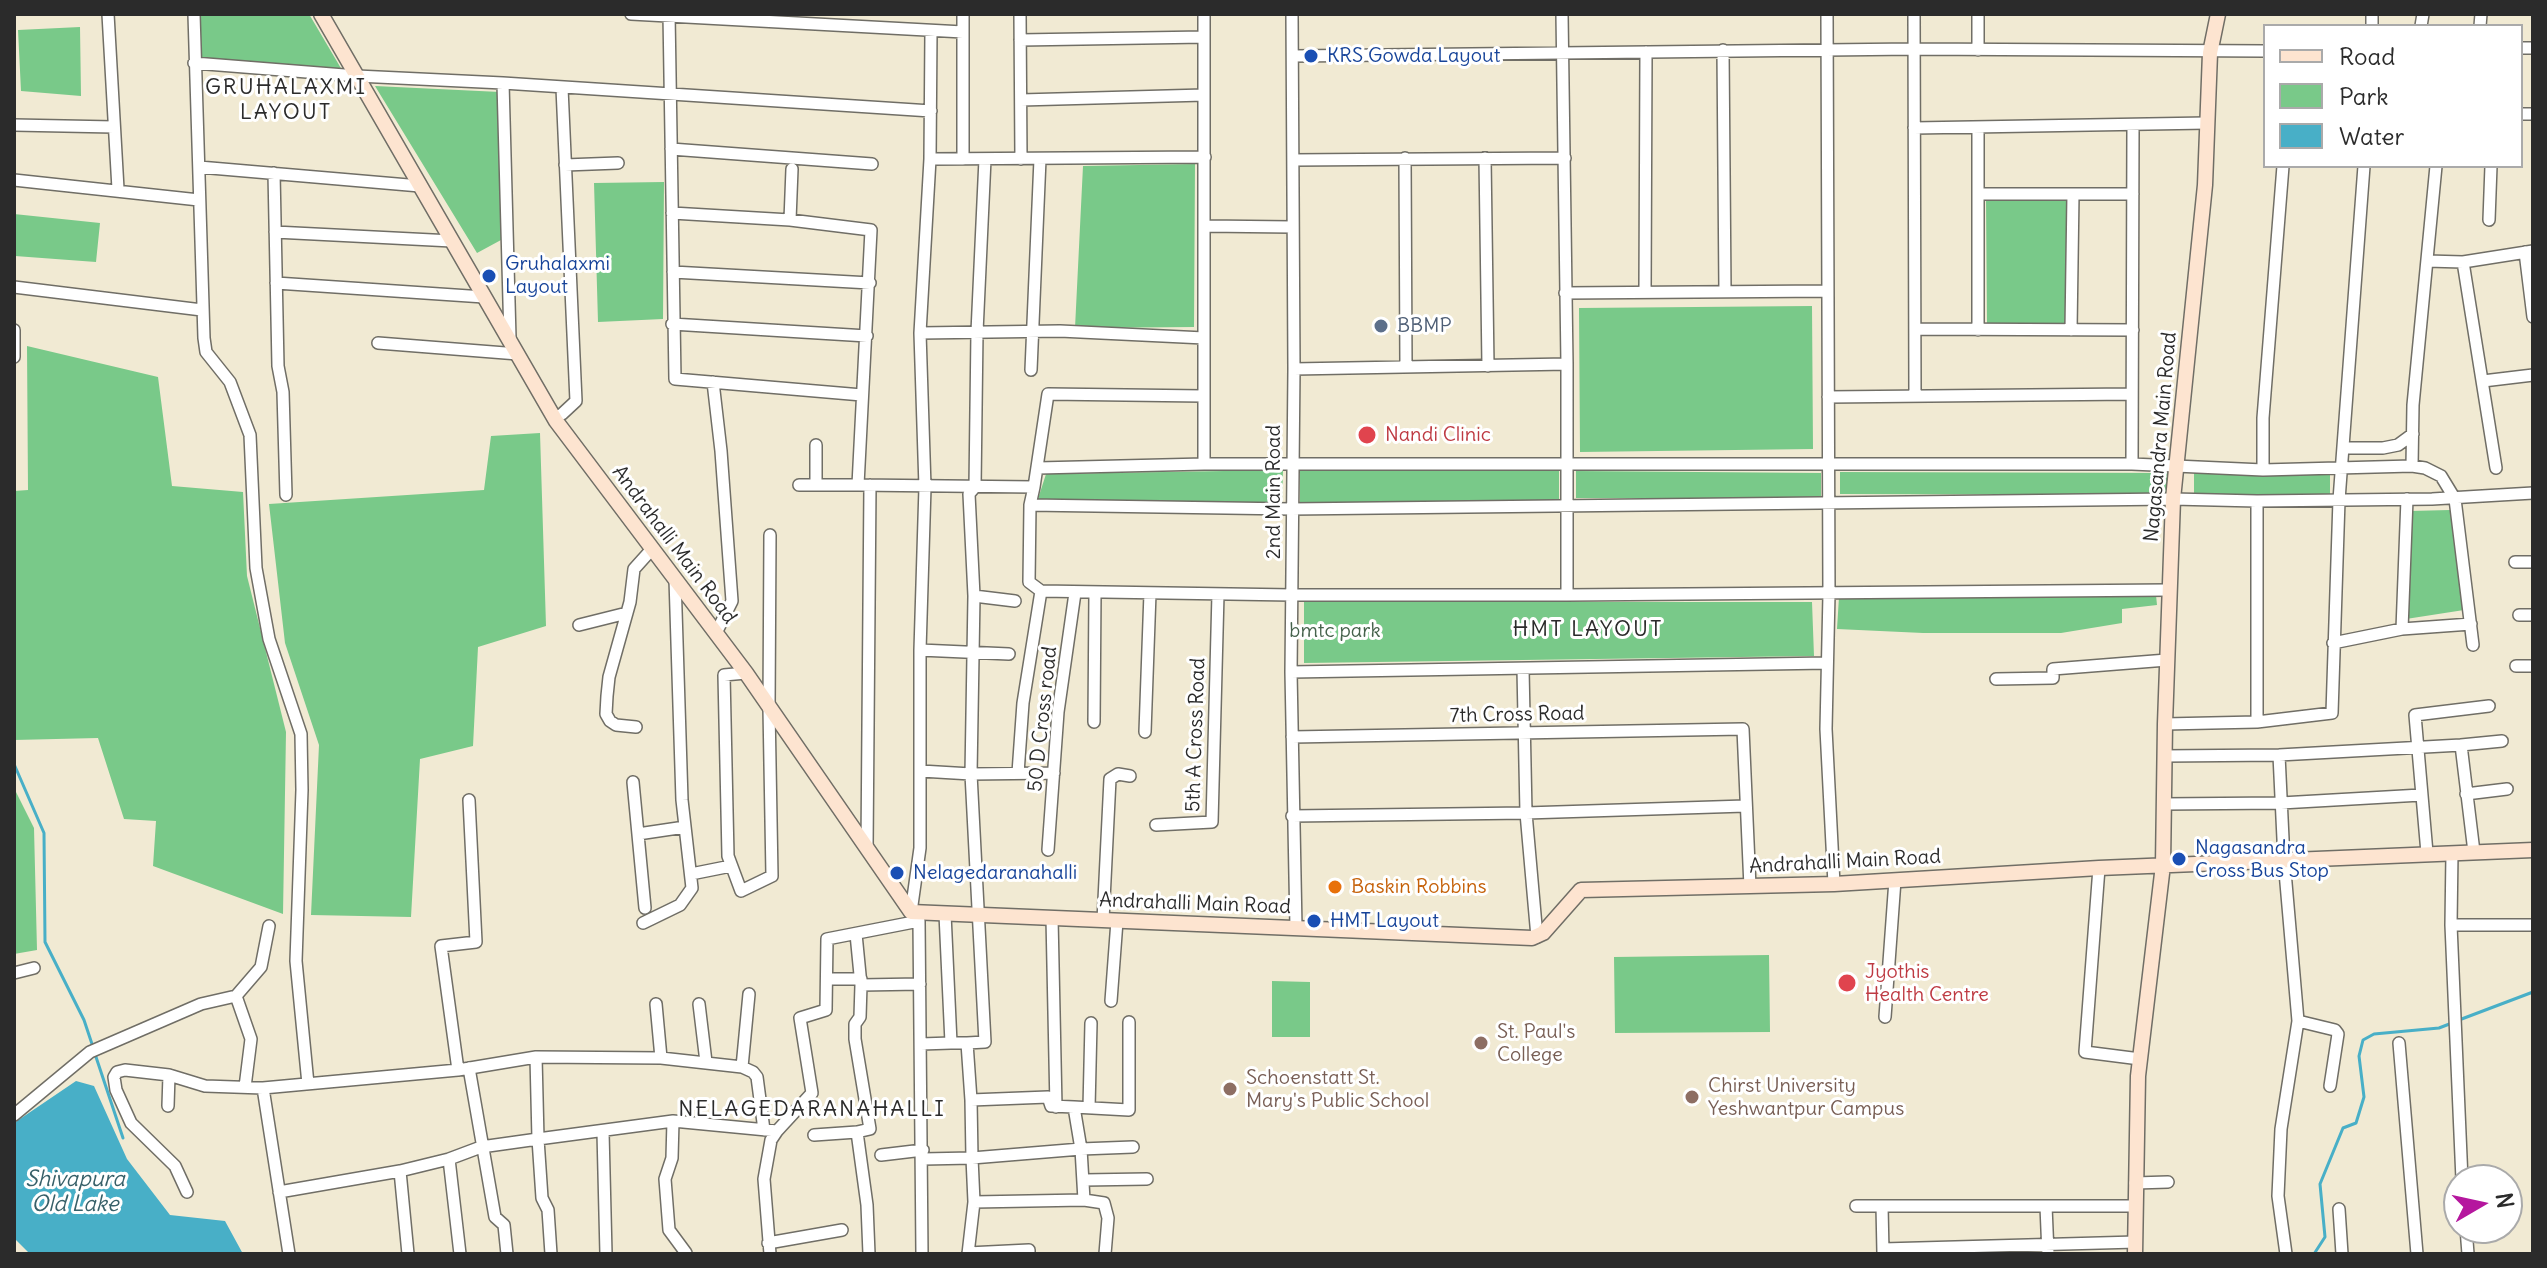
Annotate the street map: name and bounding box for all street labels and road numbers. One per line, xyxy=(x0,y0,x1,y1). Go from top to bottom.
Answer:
street label: Nagasandra Main Road xyxy=(2140,331,2182,543)
street label: 2nd Main Road xyxy=(1262,425,1286,559)
street label: Andrahalli Main Road xyxy=(607,461,741,629)
street label: 50 D Cross road xyxy=(1023,645,1063,793)
street label: 5th A Cross Road xyxy=(1181,657,1211,813)
street label: 7th Cross Road xyxy=(1449,702,1585,728)
street label: Andrahalli Main Road xyxy=(1749,845,1941,879)
street label: Andrahalli Main Road xyxy=(1099,889,1291,919)

